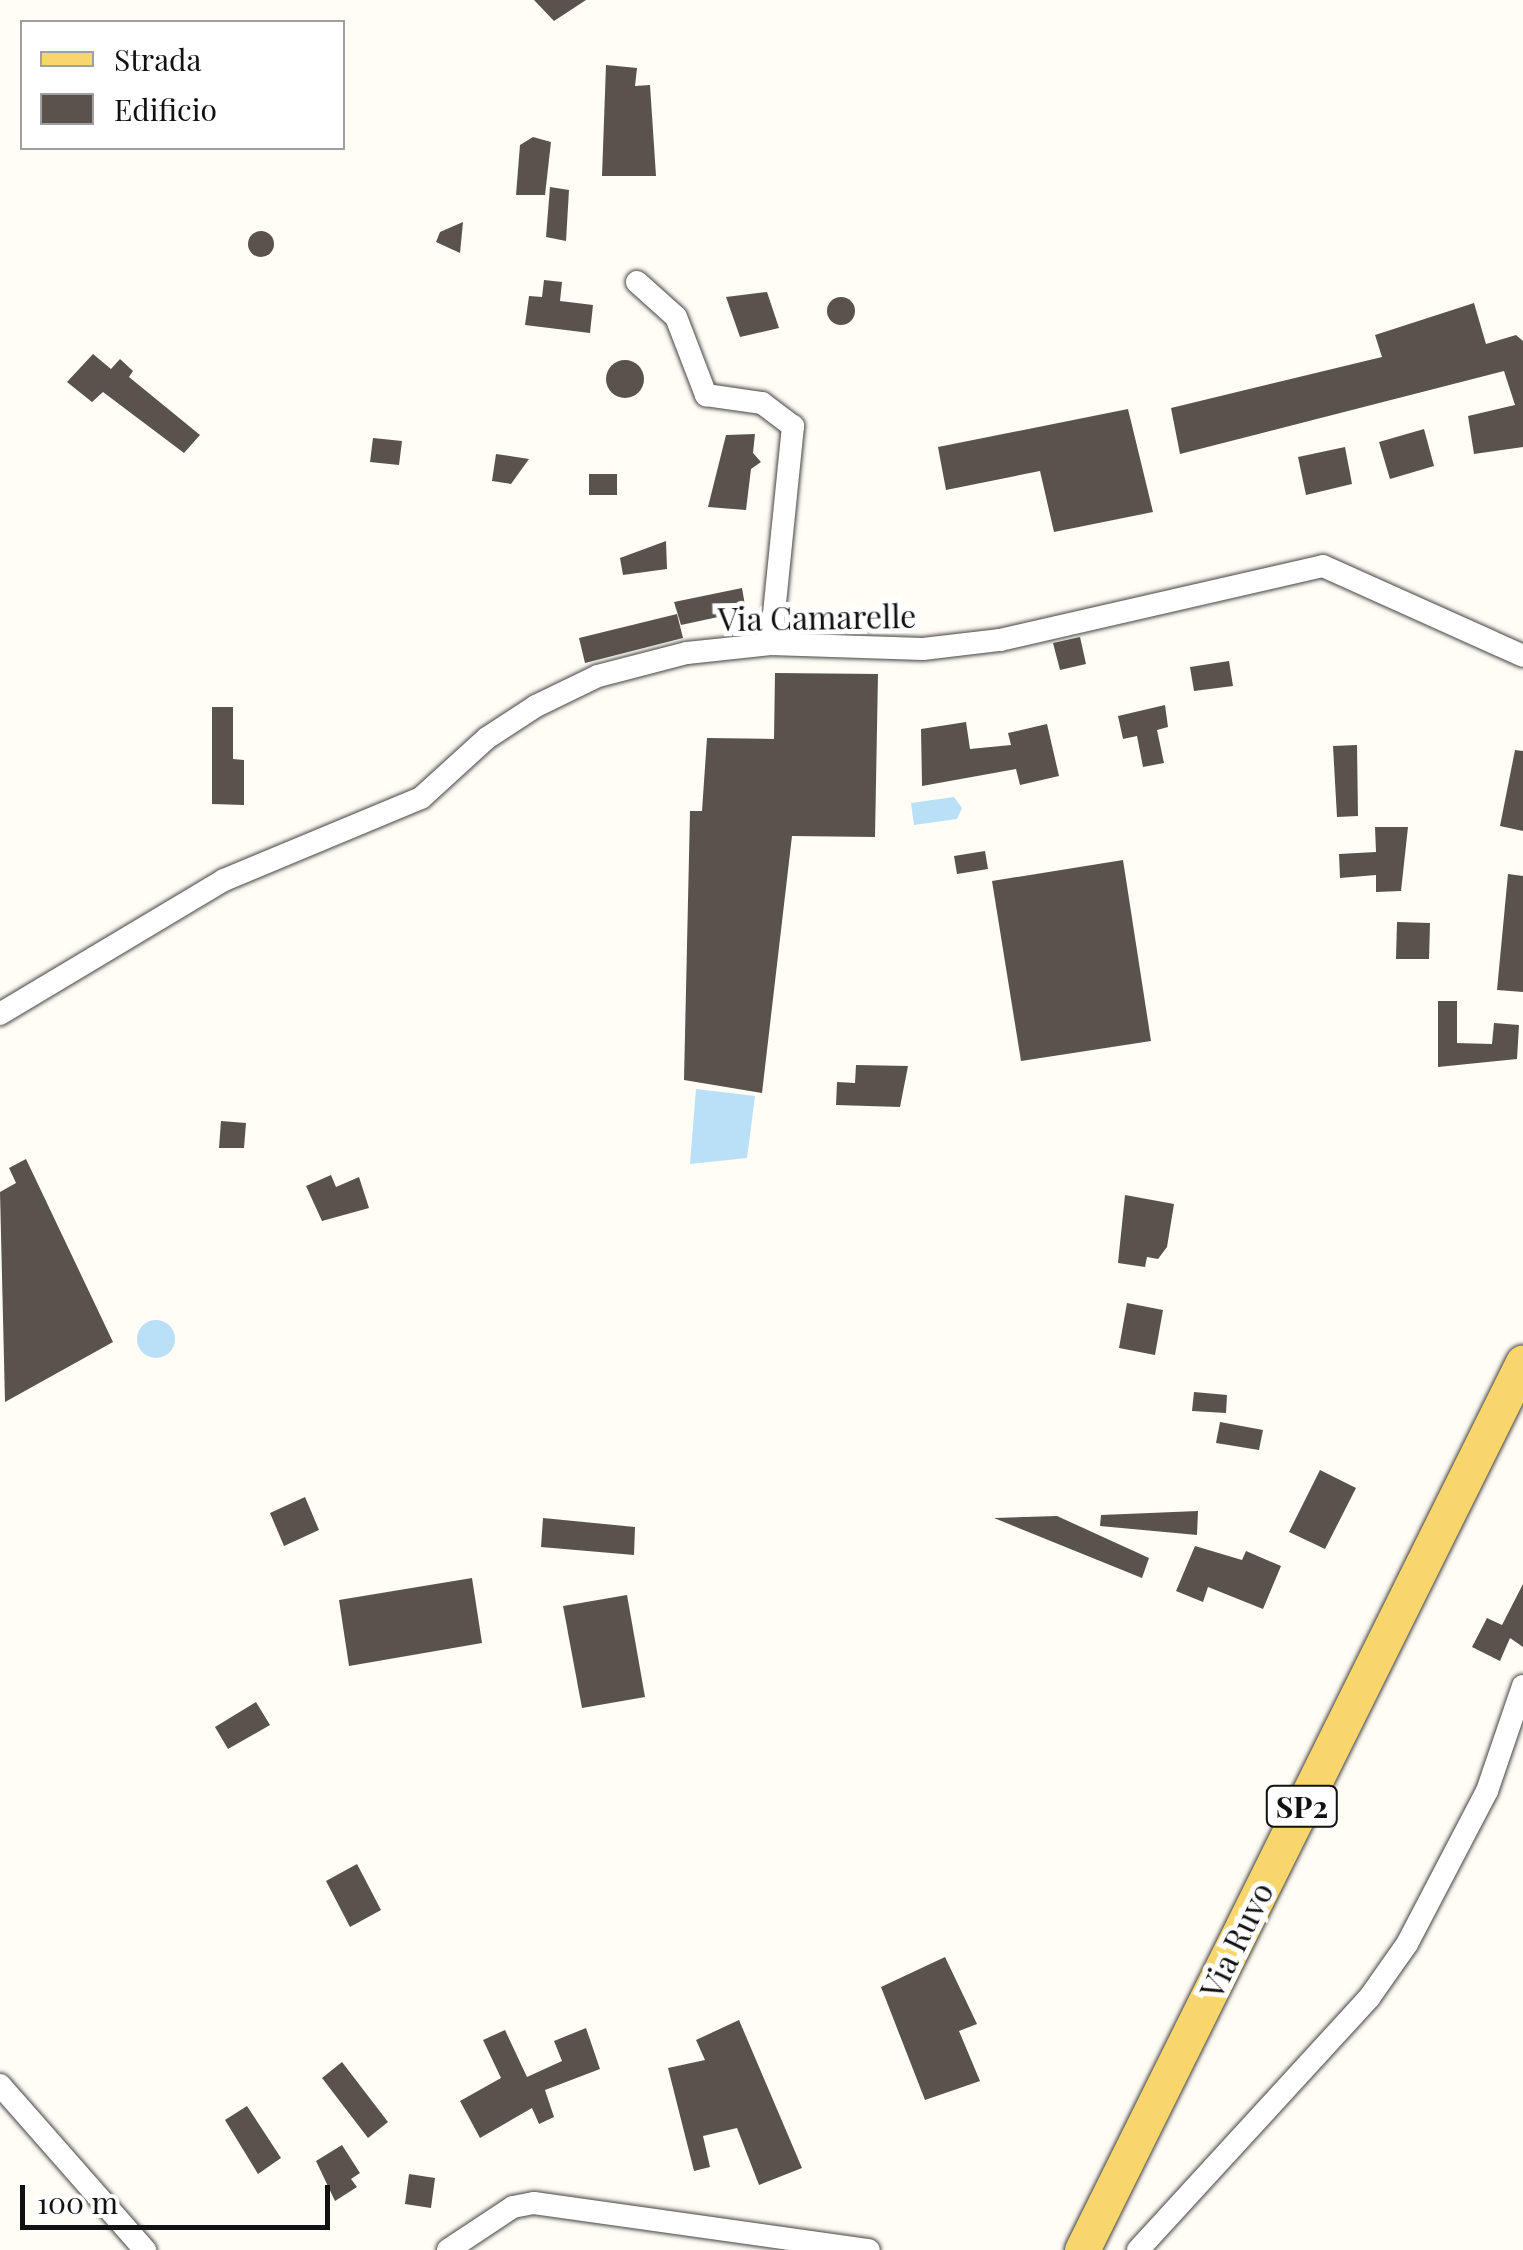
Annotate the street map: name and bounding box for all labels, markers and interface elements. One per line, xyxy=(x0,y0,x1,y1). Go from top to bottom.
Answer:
legend xyxy=(20,20,345,150)
text: Strada xyxy=(114,39,201,79)
text: Edificio xyxy=(114,89,217,129)
street label: Via Camarelle xyxy=(717,596,917,638)
road number: SP2 xyxy=(1264,1781,1340,1831)
street label: Via Ruvo xyxy=(1191,1876,1281,2004)
scale bar xyxy=(25,2165,335,2227)
text: 100 m xyxy=(37,2182,118,2222)

